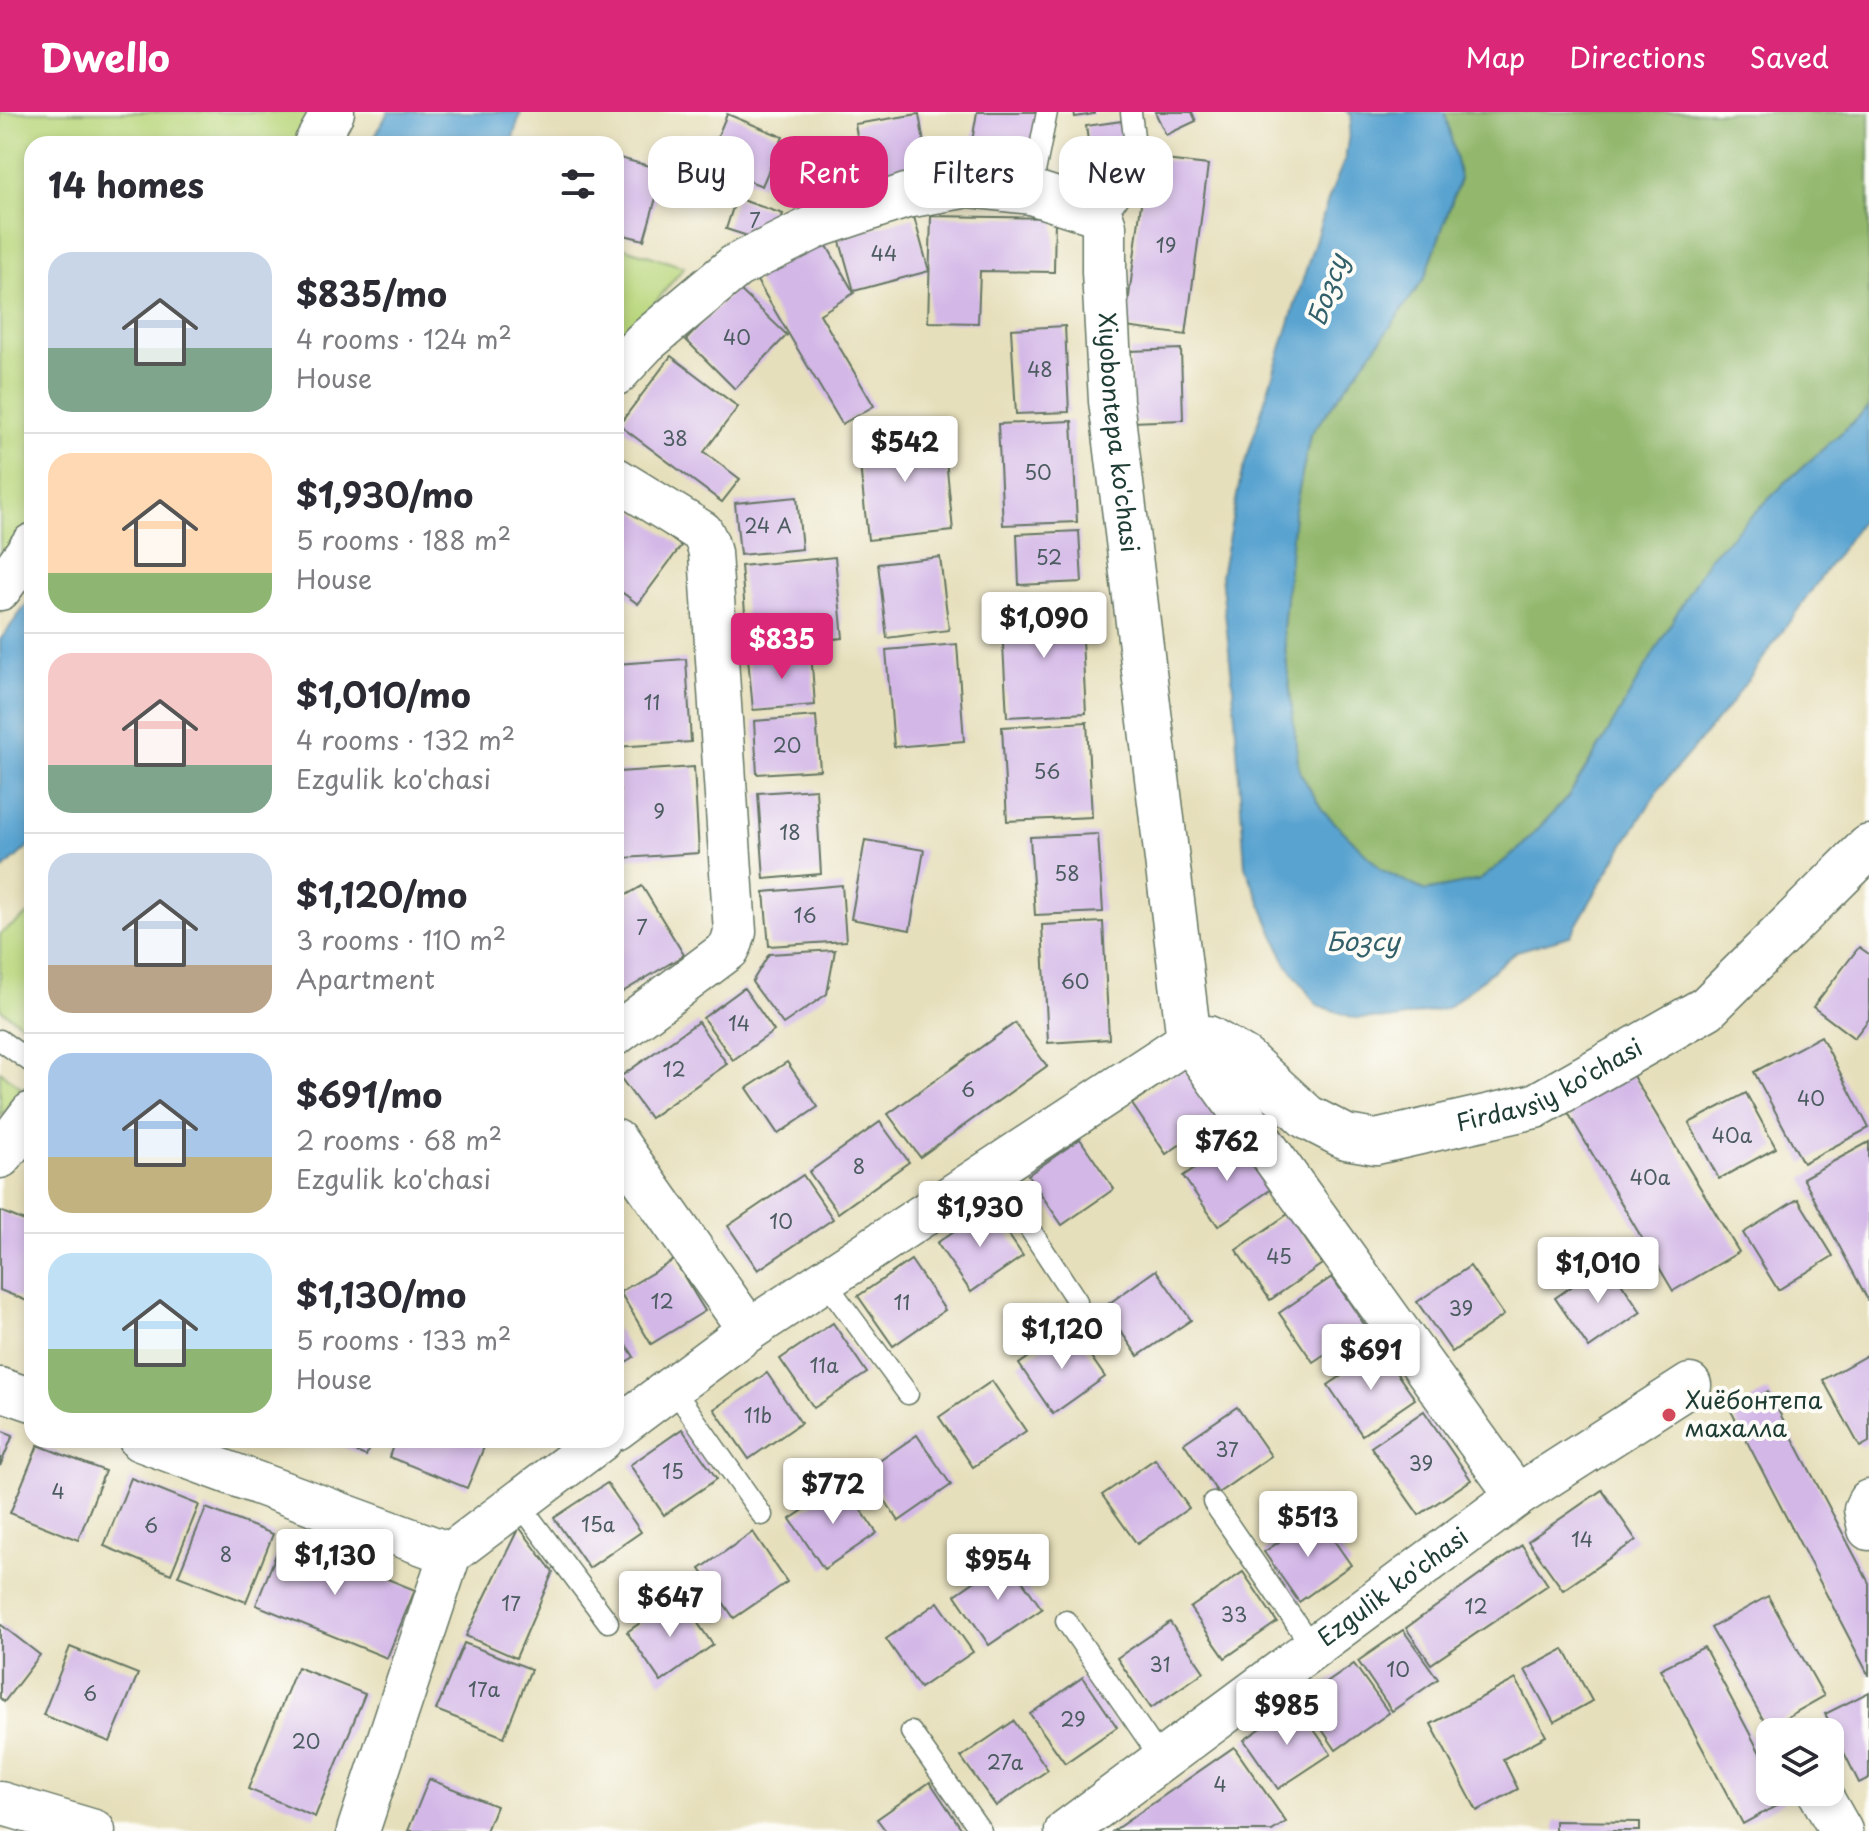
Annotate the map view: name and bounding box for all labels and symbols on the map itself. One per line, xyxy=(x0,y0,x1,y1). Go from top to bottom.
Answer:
house number: 7 xyxy=(749,205,761,235)
house number: 19 xyxy=(1156,230,1176,260)
house number: 44 xyxy=(871,238,897,268)
water label: Бозсу xyxy=(1296,247,1358,330)
street label: Xiyobontepa ko'chasi xyxy=(1090,312,1149,554)
house number: 40 xyxy=(723,322,751,352)
house number: 48 xyxy=(1027,354,1053,384)
pin: $542 xyxy=(858,416,952,484)
house number: 38 xyxy=(662,423,688,453)
house number: 50 xyxy=(1024,457,1052,487)
house number: 24 A xyxy=(744,510,792,540)
house number: 52 xyxy=(1036,542,1062,572)
pin: $1,090 xyxy=(979,592,1109,660)
pin: $835 xyxy=(735,613,829,681)
house number: 11 xyxy=(644,687,660,717)
house number: 20 xyxy=(773,730,801,760)
house number: 56 xyxy=(1034,756,1060,786)
house number: 9 xyxy=(653,796,665,826)
house number: 18 xyxy=(779,817,801,847)
house number: 58 xyxy=(1054,858,1080,888)
house number: 16 xyxy=(794,900,817,930)
house number: 7 xyxy=(636,912,648,942)
water label: Бозсу xyxy=(1326,921,1402,960)
house number: 60 xyxy=(1061,966,1089,996)
house number: 14 xyxy=(728,1008,750,1038)
street label: Firdavsiy ko'chasi xyxy=(1452,1028,1649,1139)
house number: 12 xyxy=(662,1054,686,1084)
house number: 6 xyxy=(961,1074,975,1104)
house number: 40 xyxy=(1797,1083,1825,1113)
pin: $762 xyxy=(1180,1115,1274,1183)
house number: 40a xyxy=(1712,1120,1753,1150)
house number: 8 xyxy=(853,1151,865,1181)
house number: 40a xyxy=(1630,1162,1671,1192)
pin: $1,930 xyxy=(915,1181,1045,1249)
house number: 10 xyxy=(769,1206,793,1236)
pin: $1,010 xyxy=(1533,1237,1663,1305)
house number: 45 xyxy=(1266,1241,1292,1271)
house number: 12 xyxy=(650,1286,674,1316)
house number: 11 xyxy=(894,1287,910,1317)
house number: 39 xyxy=(1449,1293,1473,1323)
pin: $1,120 xyxy=(997,1303,1127,1371)
pin: $691 xyxy=(1324,1324,1418,1392)
house number: 11a xyxy=(809,1350,839,1380)
place label: Хиёбонтепа махалла xyxy=(1685,1381,1823,1445)
house number: 11b xyxy=(744,1400,772,1430)
marker: Хиёбонтепа махалла xyxy=(1660,1406,1678,1424)
house number: 37 xyxy=(1215,1434,1239,1464)
house number: 39 xyxy=(1409,1448,1433,1478)
house number: 15 xyxy=(662,1456,684,1486)
pin: $772 xyxy=(786,1458,880,1526)
house number: 4 xyxy=(51,1476,65,1506)
pin: $513 xyxy=(1261,1491,1355,1559)
house number: 15a xyxy=(581,1509,616,1539)
house number: 6 xyxy=(144,1510,158,1540)
street label: Ezgulik ko'chasi xyxy=(1309,1518,1475,1654)
house number: 14 xyxy=(1571,1524,1593,1554)
pin: $1,130 xyxy=(270,1529,400,1597)
pin: $954 xyxy=(951,1534,1045,1602)
house number: 8 xyxy=(220,1539,232,1569)
pin: $647 xyxy=(623,1571,717,1639)
house number: 17 xyxy=(501,1588,521,1618)
house number: 12 xyxy=(1464,1591,1488,1621)
house number: 33 xyxy=(1221,1599,1247,1629)
house number: 31 xyxy=(1150,1649,1170,1679)
house number: 10 xyxy=(1386,1654,1410,1684)
house number: 17a xyxy=(468,1674,501,1704)
house number: 6 xyxy=(83,1678,97,1708)
pin: $985 xyxy=(1240,1679,1334,1747)
house number: 29 xyxy=(1060,1704,1086,1734)
house number: 20 xyxy=(292,1726,320,1756)
house number: 27a xyxy=(987,1747,1024,1777)
house number: 4 xyxy=(1213,1769,1227,1799)

